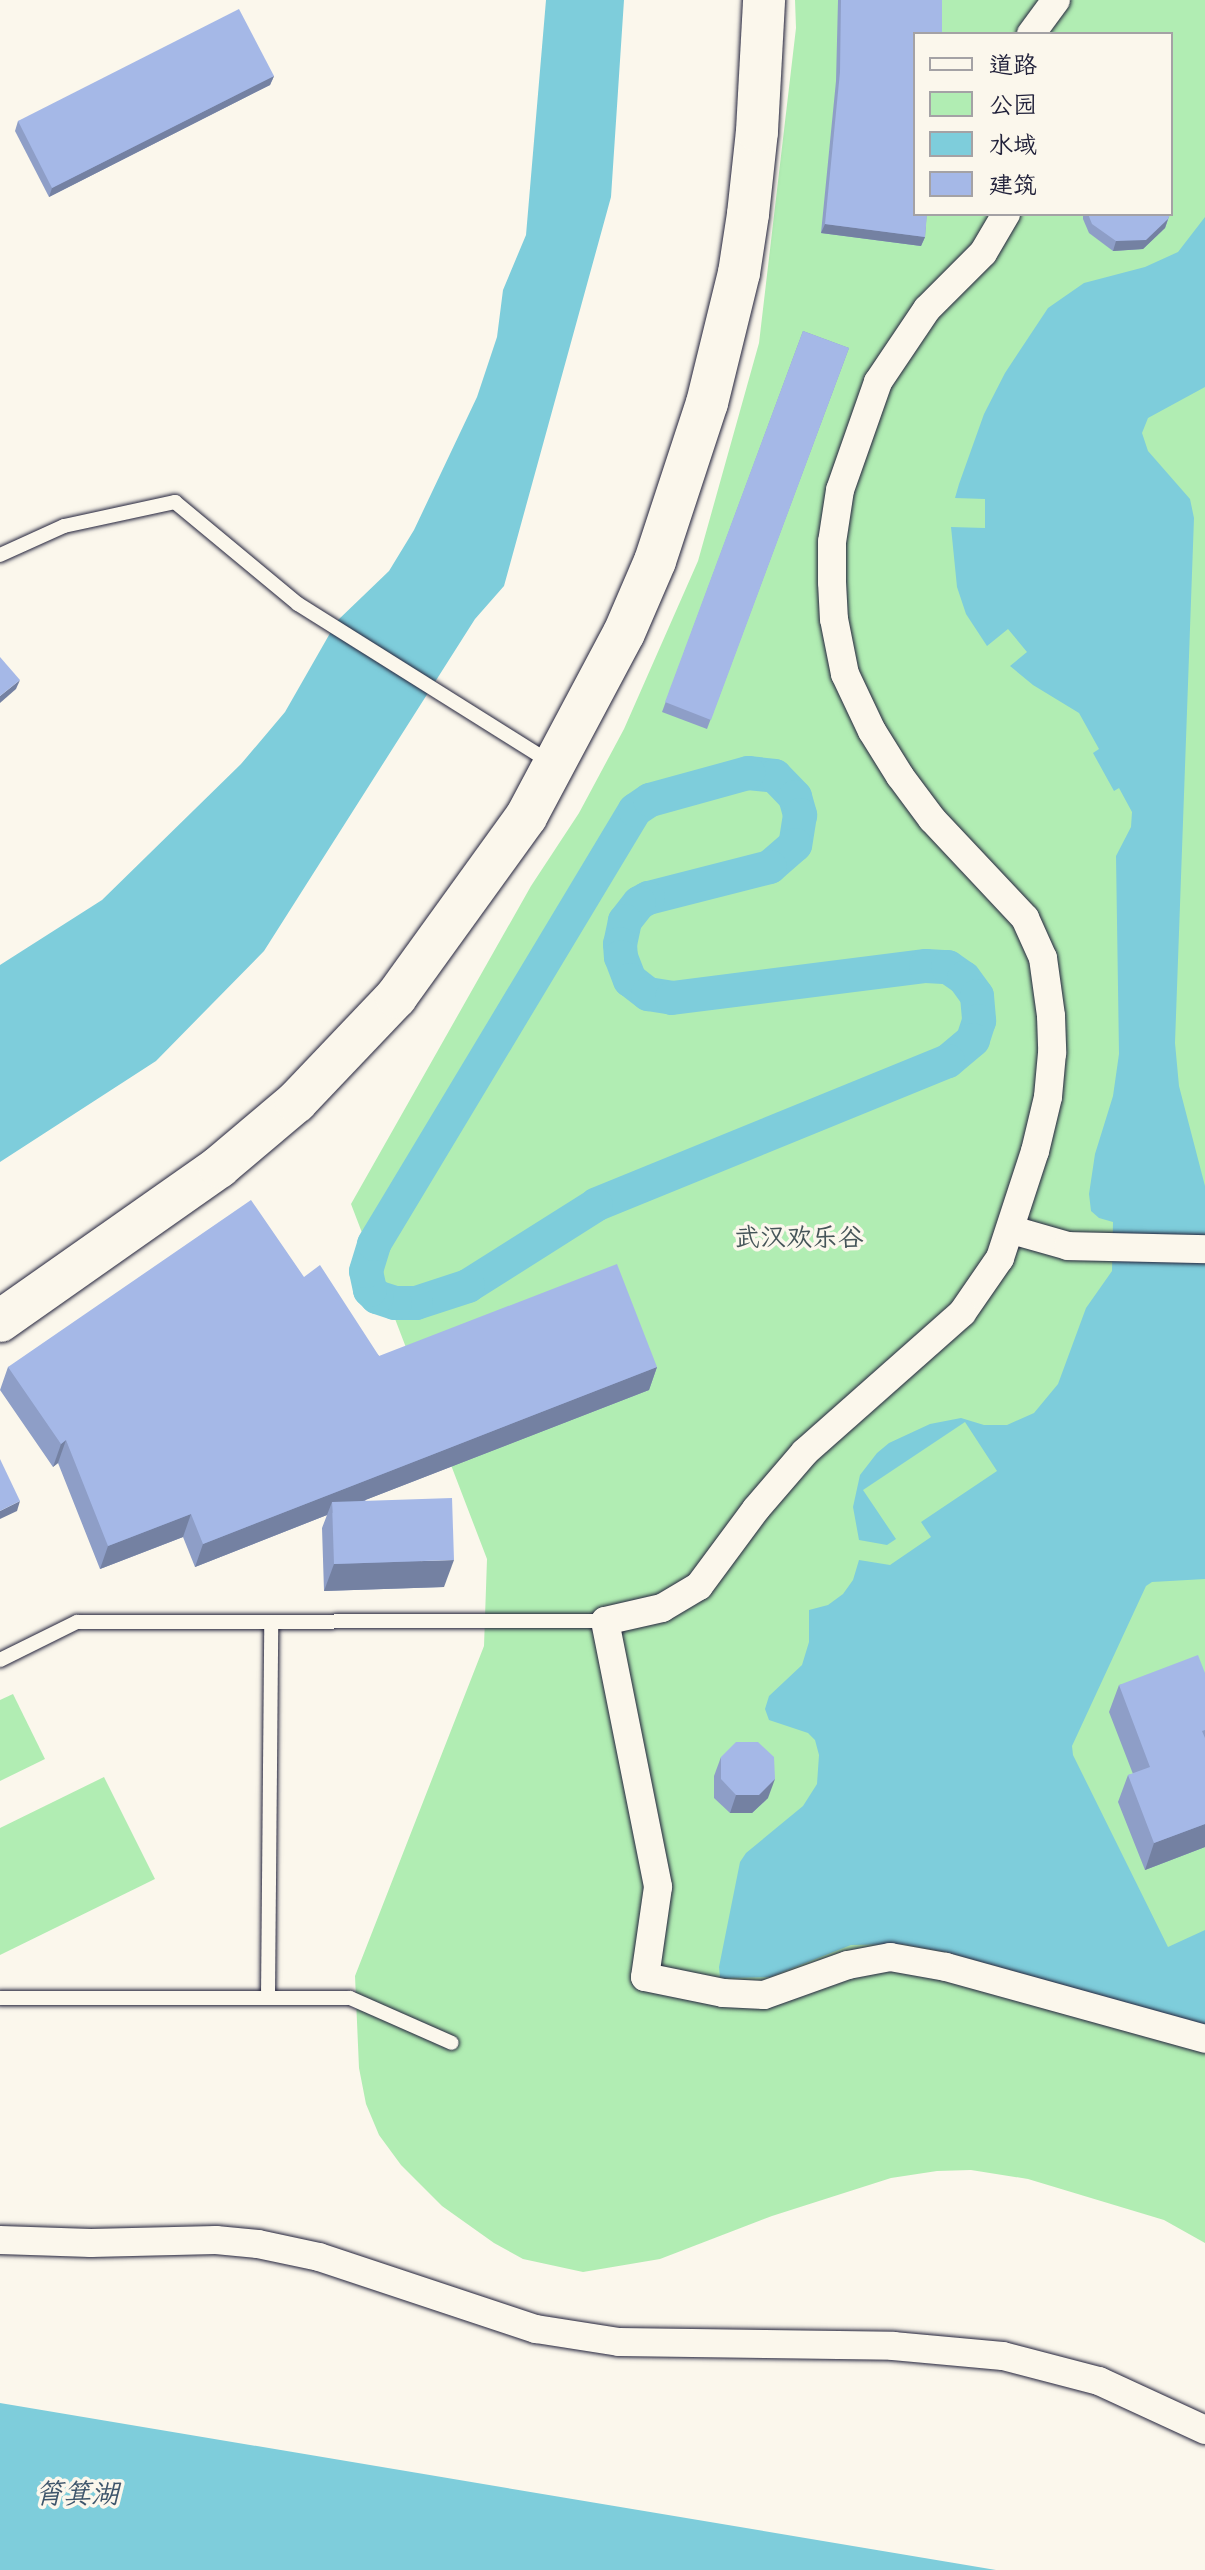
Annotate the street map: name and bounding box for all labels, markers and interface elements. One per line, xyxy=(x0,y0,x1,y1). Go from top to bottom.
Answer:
legend xyxy=(913,32,1173,216)
text: 道路 xyxy=(989,48,1037,80)
text: 公园 xyxy=(989,88,1037,120)
text: 水域 xyxy=(989,128,1037,160)
text: 建筑 xyxy=(989,168,1037,200)
park label: 武汉欢乐谷 xyxy=(734,1221,864,1253)
water label: 筲箕湖 xyxy=(35,2476,119,2510)

